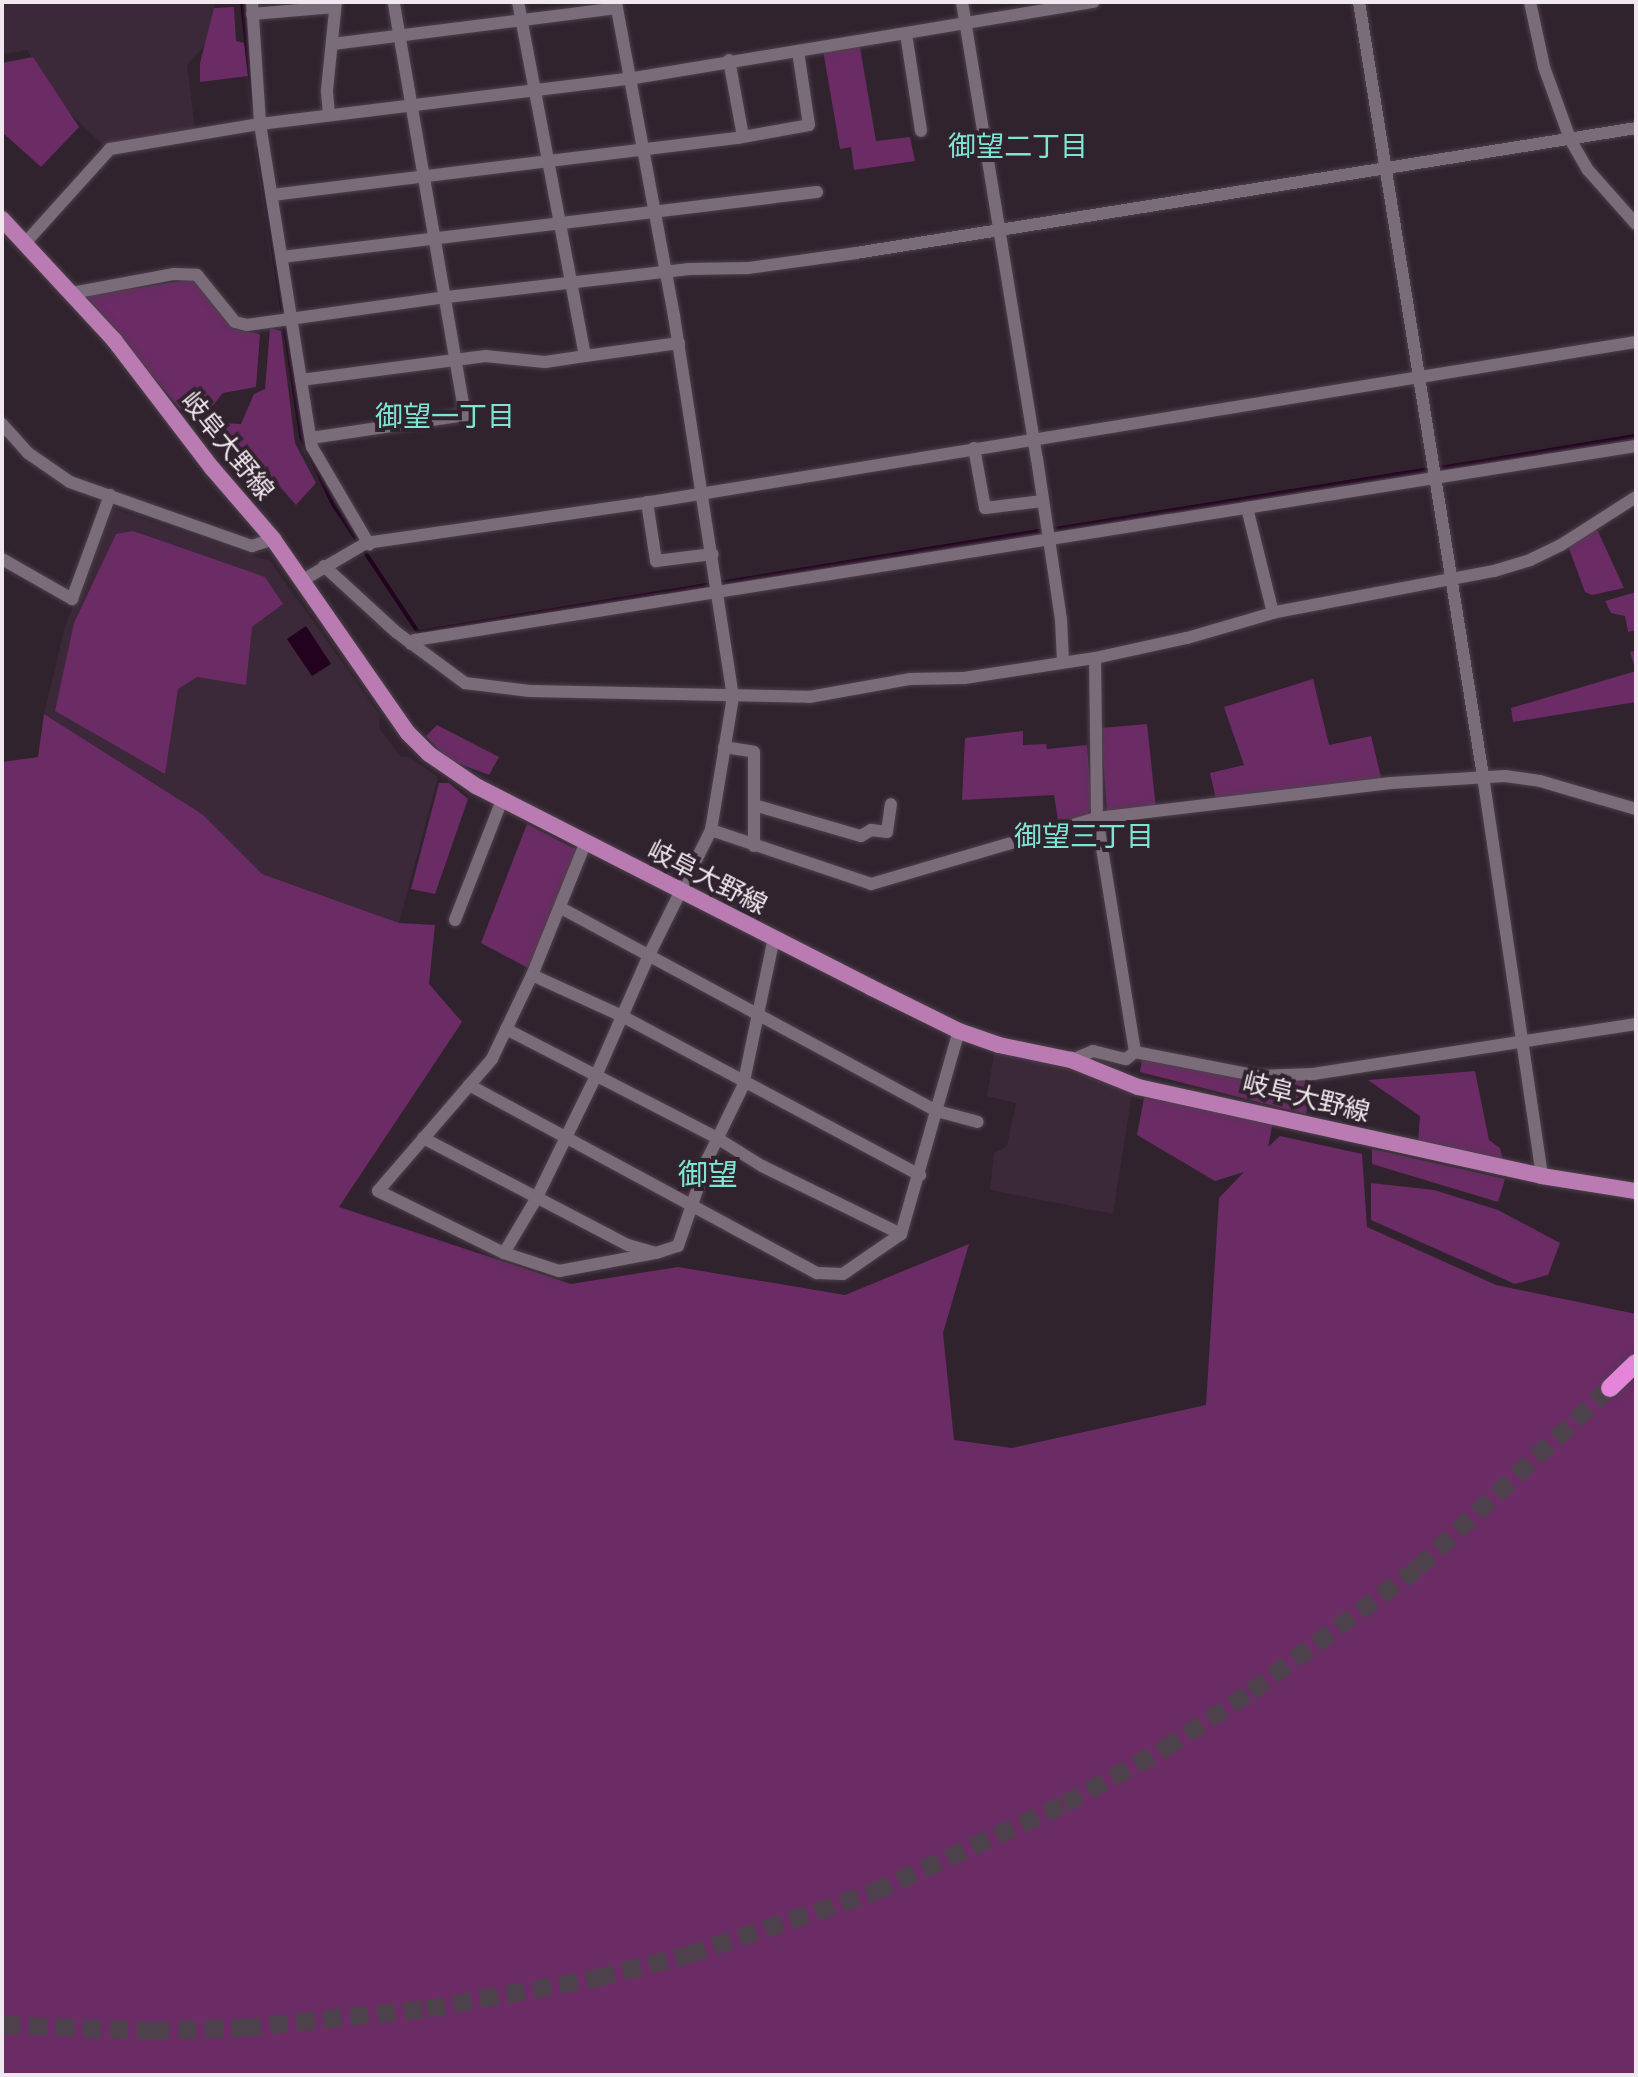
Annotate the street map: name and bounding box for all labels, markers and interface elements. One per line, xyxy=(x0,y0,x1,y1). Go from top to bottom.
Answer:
district label: 御望二丁目 xyxy=(948,129,1088,163)
street label: 岐阜大野線 xyxy=(174,386,280,506)
district label: 御望一丁目 xyxy=(375,399,515,433)
district label: 御望三丁目 xyxy=(1014,819,1154,853)
street label: 岐阜大野線 xyxy=(642,835,772,921)
street label: 岐阜大野線 xyxy=(1239,1067,1373,1129)
district label: 御望 xyxy=(678,1157,738,1193)

